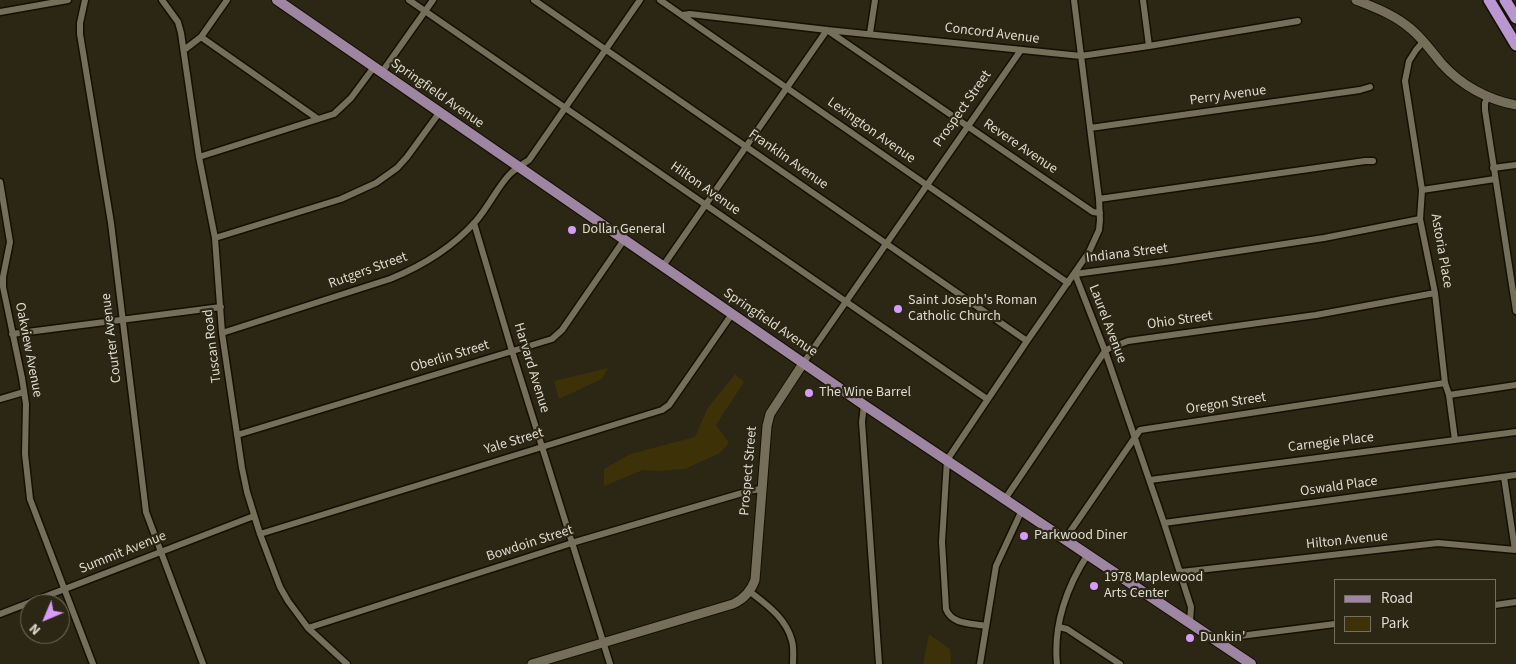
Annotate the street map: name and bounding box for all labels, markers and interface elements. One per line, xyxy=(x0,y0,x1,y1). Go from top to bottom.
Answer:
street label: Concord Avenue xyxy=(944,20,1040,48)
street label: Springfield Avenue xyxy=(387,56,487,132)
street label: Prospect Street xyxy=(930,67,996,151)
street label: Perry Avenue xyxy=(1189,82,1267,110)
street label: Lexington Avenue xyxy=(824,94,918,168)
street label: Revere Avenue xyxy=(980,116,1060,178)
street label: Franklin Avenue xyxy=(745,126,831,194)
street label: Hilton Avenue xyxy=(667,159,743,219)
street label: Astoria Place xyxy=(1426,212,1456,290)
place label: Dollar General xyxy=(582,222,665,238)
marker: Dollar General xyxy=(566,224,578,236)
street label: Indiana Street xyxy=(1085,241,1169,267)
street label: Rutgers Street xyxy=(326,249,410,293)
street label: Laurel Avenue xyxy=(1084,282,1130,366)
street label: Springfield Avenue xyxy=(720,285,820,361)
street label: Courter Avenue xyxy=(98,292,126,384)
place label: Saint Joseph's Roman Catholic Church xyxy=(908,293,1037,326)
street label: Oakview Avenue xyxy=(11,301,45,399)
marker: Saint Joseph's Roman Catholic Church xyxy=(892,303,904,315)
street label: Tuscan Road xyxy=(200,308,226,384)
street label: Ohio Street xyxy=(1146,308,1214,334)
street label: Harvard Avenue xyxy=(509,321,553,415)
street label: Oberlin Street xyxy=(409,337,491,377)
place label: The Wine Barrel xyxy=(819,385,911,401)
marker: The Wine Barrel xyxy=(803,387,815,399)
street label: Oregon Street xyxy=(1185,389,1267,419)
street label: Yale Street xyxy=(482,425,546,459)
street label: Prospect Street xyxy=(737,426,761,516)
street label: Carnegie Place xyxy=(1287,429,1375,457)
street label: Oswald Place xyxy=(1299,473,1379,501)
street label: Bowdoin Street xyxy=(485,522,575,566)
street label: Summit Avenue xyxy=(77,528,169,578)
place label: Parkwood Diner xyxy=(1034,528,1127,544)
street label: Hilton Avenue xyxy=(1305,528,1389,554)
marker: Parkwood Diner xyxy=(1018,530,1030,542)
place label: 1978 Maplewood Arts Center xyxy=(1104,570,1203,602)
legend xyxy=(1334,579,1496,644)
marker: 1978 Maplewood Arts Center xyxy=(1088,580,1100,592)
text: Road xyxy=(1381,588,1413,609)
north arrow xyxy=(20,594,70,644)
text: Park xyxy=(1381,613,1409,634)
text: N xyxy=(25,619,45,639)
place label: Dunkin' xyxy=(1200,630,1245,646)
marker: Dunkin' xyxy=(1184,632,1196,644)

